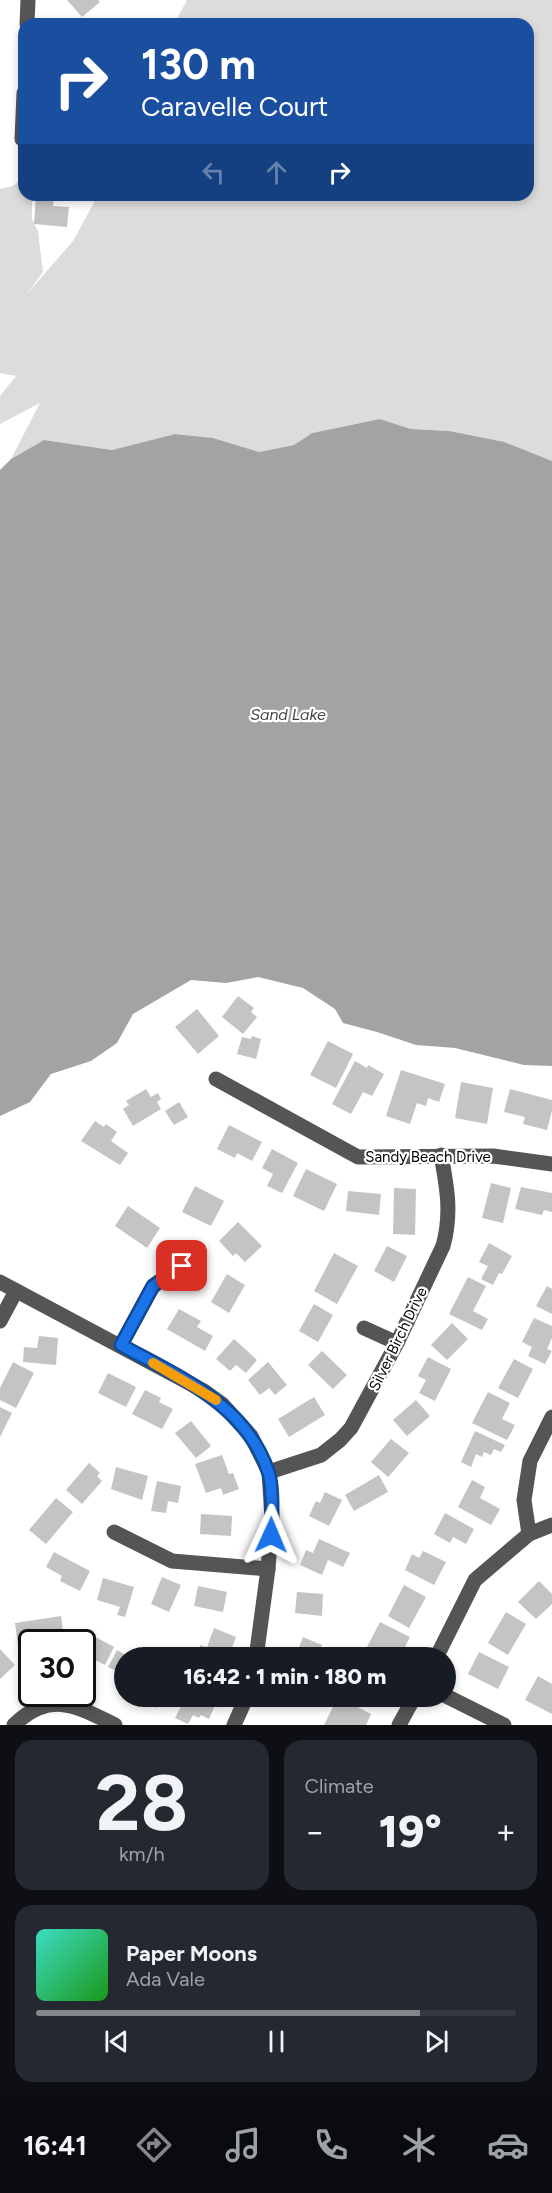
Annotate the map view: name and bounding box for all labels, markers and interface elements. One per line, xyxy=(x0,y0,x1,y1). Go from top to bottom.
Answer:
text: 130 m xyxy=(141,39,256,90)
icon: right xyxy=(42,42,120,120)
text: Caravelle Court xyxy=(141,90,328,123)
icon: left xyxy=(197,156,230,189)
icon: ahead xyxy=(260,156,293,189)
icon: right xyxy=(323,156,356,189)
water label: Sand Lake xyxy=(250,705,326,724)
street label: Sandy Beach Drive xyxy=(365,1148,491,1166)
pin xyxy=(156,1240,207,1291)
icon: arrive xyxy=(165,1249,198,1282)
street label: Silver Birch Drive xyxy=(365,1284,431,1394)
position arrow xyxy=(239,1503,303,1567)
speed limit sign: 30 xyxy=(18,1629,96,1707)
text: 16:42 · 1 min · 180 m xyxy=(184,1663,386,1690)
text: 28 xyxy=(95,1756,188,1850)
text: Climate xyxy=(305,1774,374,1798)
text: 19° xyxy=(379,1804,442,1858)
text: − xyxy=(305,1812,325,1851)
text: + xyxy=(495,1812,516,1851)
text: km/h xyxy=(119,1842,165,1866)
text: Paper Moons xyxy=(126,1940,257,1967)
text: Ada Vale xyxy=(126,1967,205,1991)
icon: previous xyxy=(100,2025,133,2058)
icon: pause xyxy=(260,2025,293,2058)
icon: next xyxy=(420,2025,453,2058)
icon: directions xyxy=(133,2124,175,2166)
icon: music xyxy=(222,2124,264,2166)
icon: phone xyxy=(310,2124,352,2166)
icon: climate xyxy=(398,2124,440,2166)
icon: car xyxy=(487,2124,529,2166)
text: 16:41 xyxy=(23,2129,87,2162)

